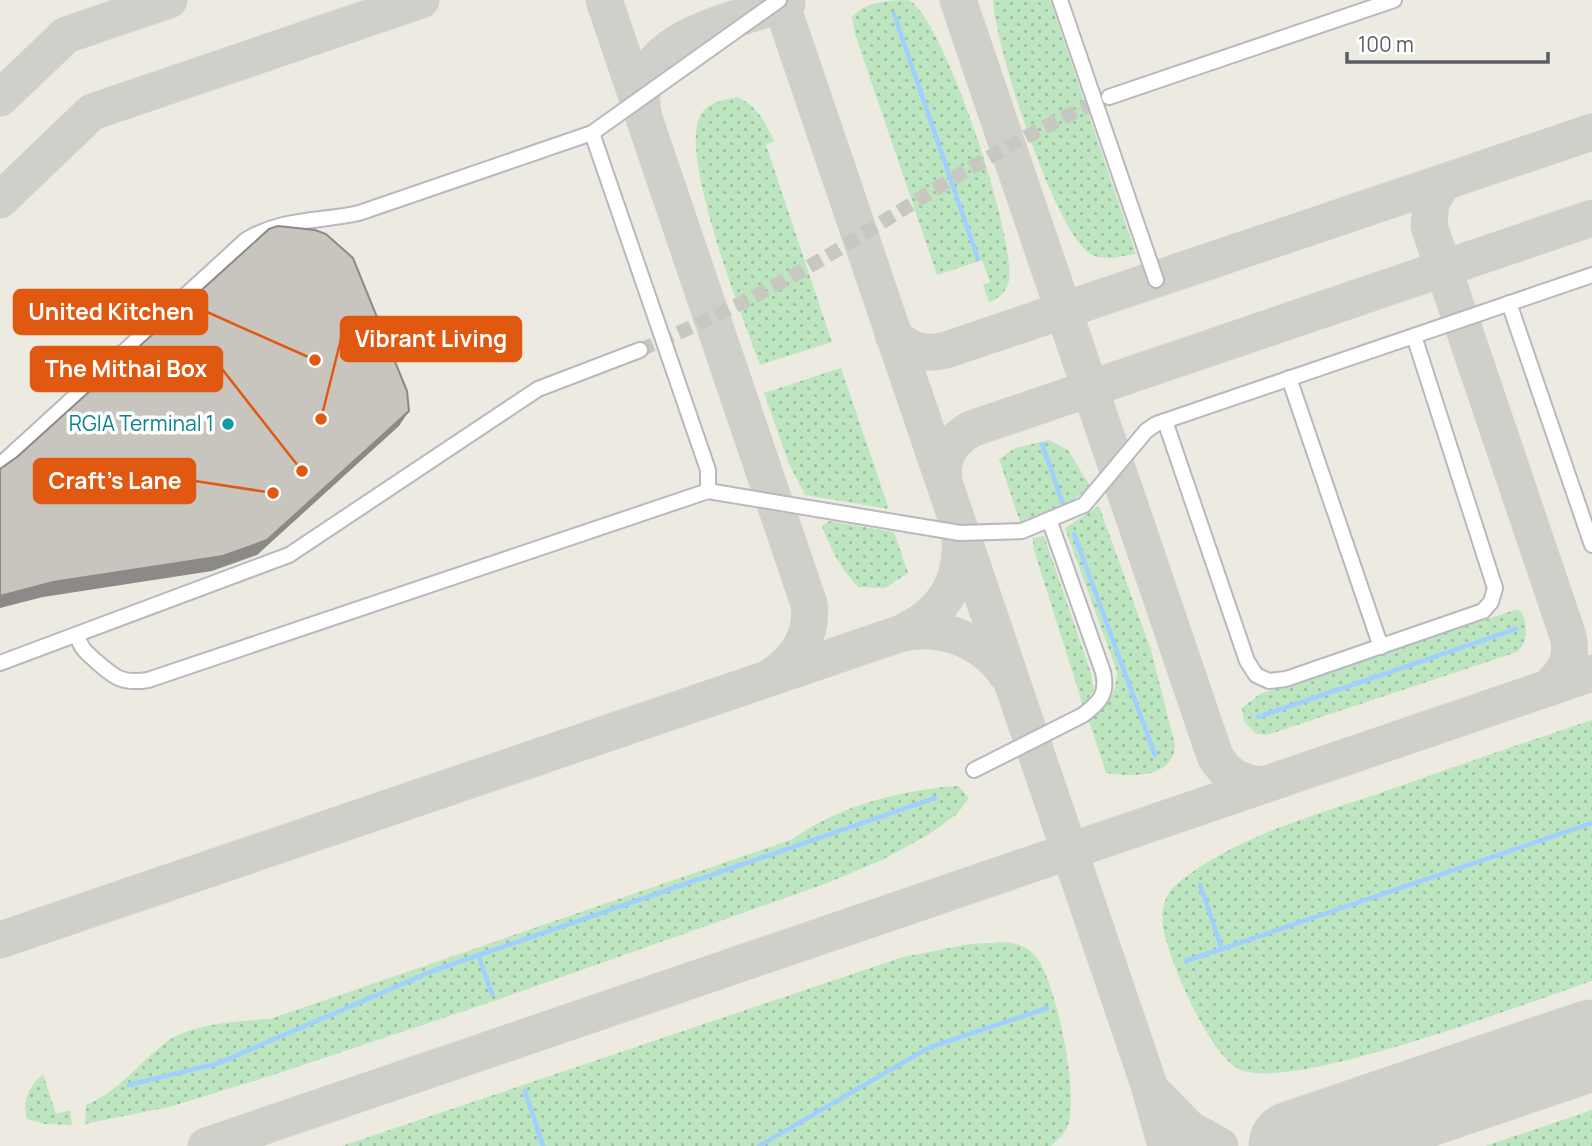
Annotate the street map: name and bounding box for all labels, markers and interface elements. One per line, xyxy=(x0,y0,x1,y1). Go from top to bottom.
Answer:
scale bar xyxy=(1347,21,1548,65)
text: 100 m xyxy=(1358,30,1414,58)
callout: United Kitchen xyxy=(14,290,207,334)
text: United Kitchen xyxy=(28,295,194,327)
callout: Vibrant Living xyxy=(341,317,521,361)
text: Vibrant Living xyxy=(355,322,507,354)
callout: The Mithai Box xyxy=(31,347,222,391)
text: The Mithai Box xyxy=(45,352,208,384)
place label: RGIA Terminal 1 xyxy=(69,409,214,437)
marker: RGIA Terminal 1 xyxy=(220,416,236,432)
callout: Craft’s Lane xyxy=(34,459,195,503)
text: Craft’s Lane xyxy=(48,464,182,496)

